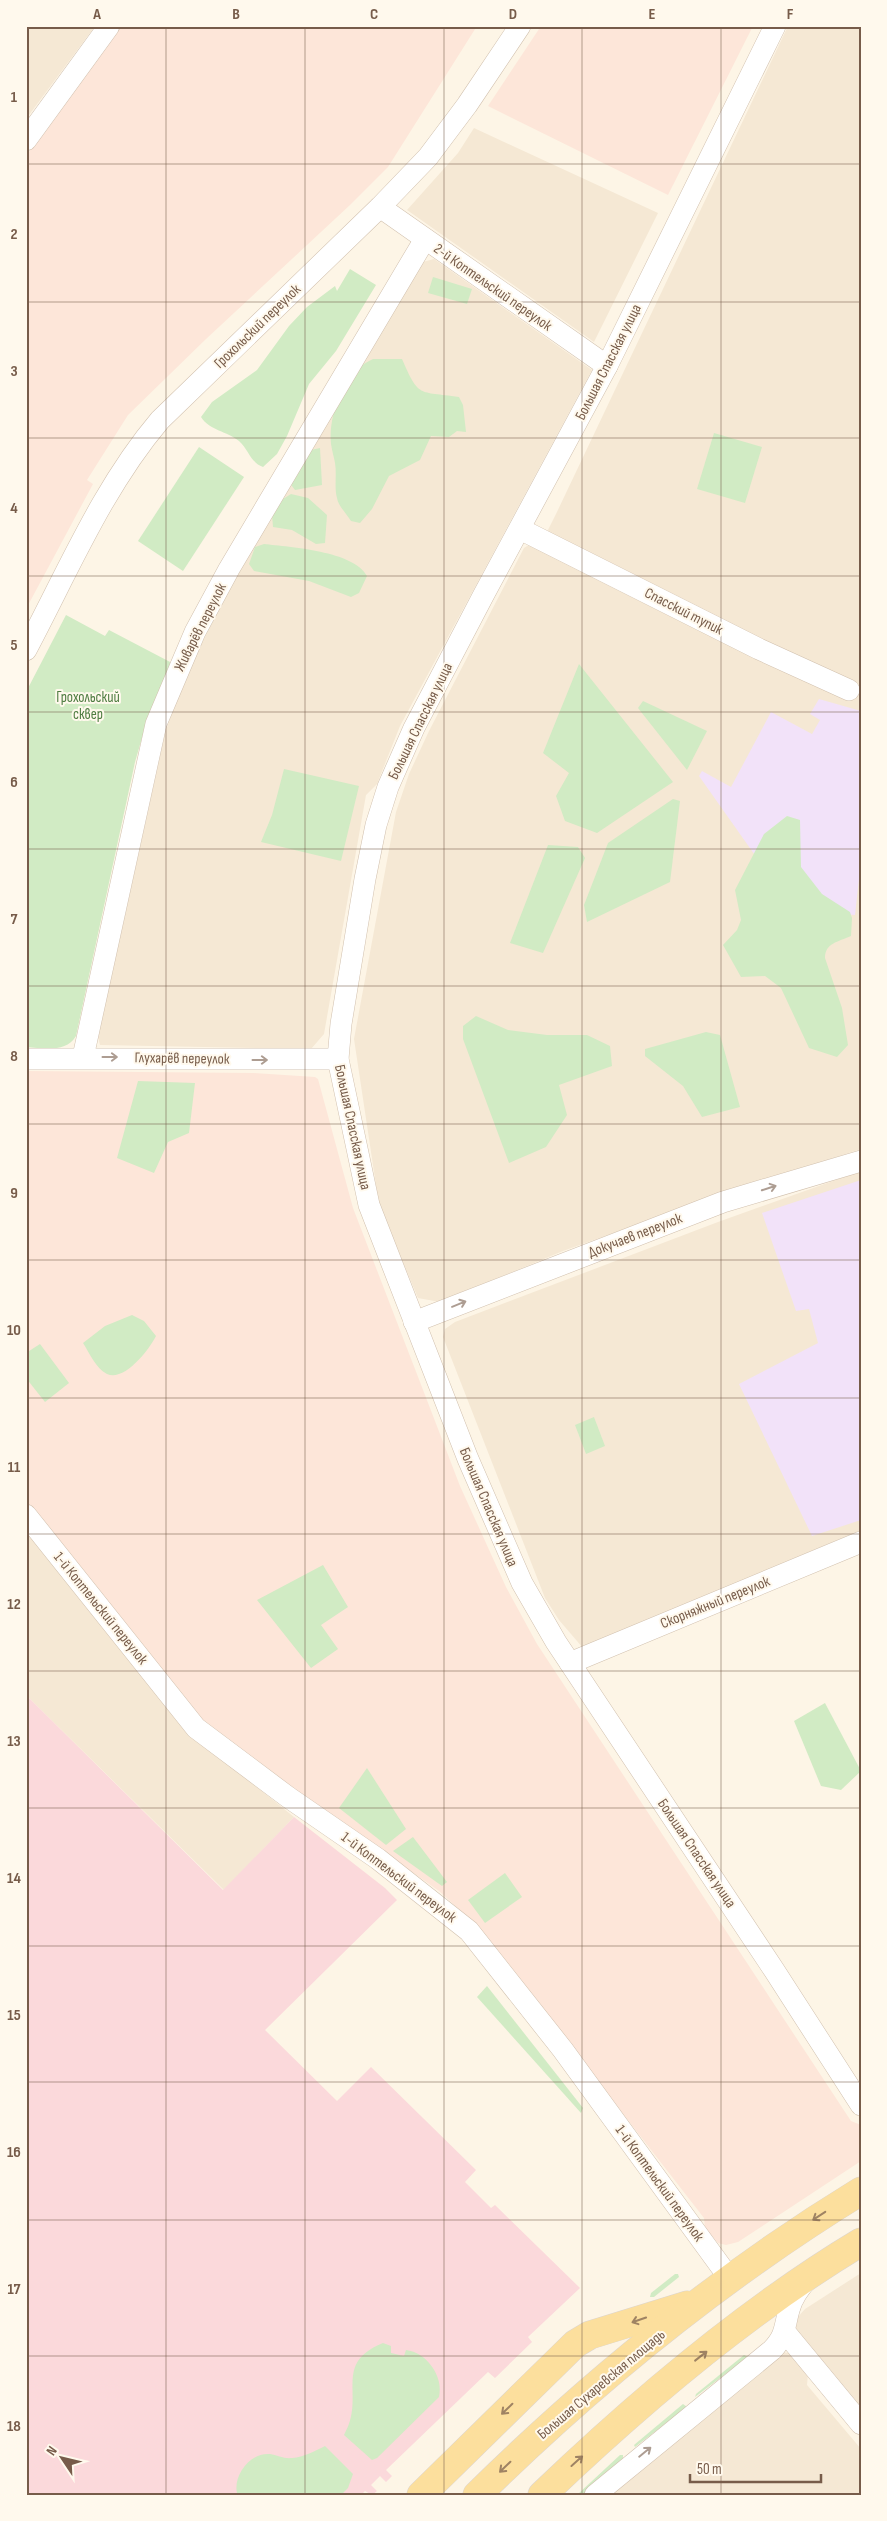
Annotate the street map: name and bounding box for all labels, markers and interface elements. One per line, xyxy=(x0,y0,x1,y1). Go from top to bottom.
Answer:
text: A xyxy=(92,5,101,24)
text: B xyxy=(232,5,240,24)
text: C xyxy=(370,5,378,24)
text: D xyxy=(509,5,517,24)
text: E xyxy=(649,5,656,24)
text: F xyxy=(787,5,794,24)
text: 1 xyxy=(11,88,18,107)
text: 2 xyxy=(10,225,18,244)
street label: 2-й Коптельский переулок xyxy=(430,239,556,336)
street label: Грохольский переулок xyxy=(210,280,305,373)
street label: Большая Спасская улица xyxy=(571,301,646,423)
text: 3 xyxy=(10,362,18,381)
text: 4 xyxy=(10,499,18,518)
street label: Живарёв переулок xyxy=(170,580,231,675)
street label: Спасский тупик xyxy=(641,584,727,640)
text: 5 xyxy=(10,636,18,655)
street label: Большая Спасская улица xyxy=(384,660,457,783)
park label: Грохольский сквер xyxy=(56,688,120,724)
text: 6 xyxy=(10,773,18,792)
text: 7 xyxy=(11,910,18,929)
text: 8 xyxy=(10,1047,18,1066)
street label: Глухарёв переулок xyxy=(134,1048,230,1069)
one-way arrow xyxy=(102,1052,118,1062)
one-way arrow xyxy=(252,1055,268,1065)
street label: Большая Спасская улица xyxy=(330,1063,375,1192)
one-way arrow xyxy=(761,1182,777,1192)
text: 9 xyxy=(10,1184,18,1203)
street label: Докучаев переулок xyxy=(586,1209,685,1262)
one-way arrow xyxy=(451,1299,466,1308)
text: 10 xyxy=(7,1321,21,1340)
street label: Большая Спасская улица xyxy=(455,1445,522,1570)
text: 11 xyxy=(8,1458,21,1477)
street label: 1-й Коптельский переулок xyxy=(49,1548,152,1669)
street label: Скорняжный переулок xyxy=(658,1572,773,1633)
text: 12 xyxy=(7,1595,21,1614)
text: 13 xyxy=(7,1732,21,1751)
street label: Большая Спасская улица xyxy=(653,1795,740,1912)
street label: 1-й Коптельский переулок xyxy=(337,1828,460,1927)
text: 14 xyxy=(7,1869,21,1888)
text: 15 xyxy=(7,2006,21,2025)
street label: 1-й Коптельский переулок xyxy=(611,2121,708,2246)
text: 16 xyxy=(7,2143,21,2162)
one-way arrow xyxy=(813,2212,827,2222)
text: 17 xyxy=(7,2280,21,2299)
one-way arrow xyxy=(632,2316,647,2325)
street label: Большая Сухаревская площадь xyxy=(533,2325,669,2443)
one-way arrow xyxy=(694,2351,707,2362)
one-way arrow xyxy=(501,2403,514,2415)
text: 18 xyxy=(7,2417,21,2436)
north arrow xyxy=(38,2434,88,2484)
text: N xyxy=(43,2443,61,2459)
one-way arrow xyxy=(638,2447,651,2458)
scale bar xyxy=(690,2451,821,2483)
one-way arrow xyxy=(571,2456,584,2467)
text: 50 m xyxy=(697,2460,722,2479)
one-way arrow xyxy=(499,2461,511,2473)

